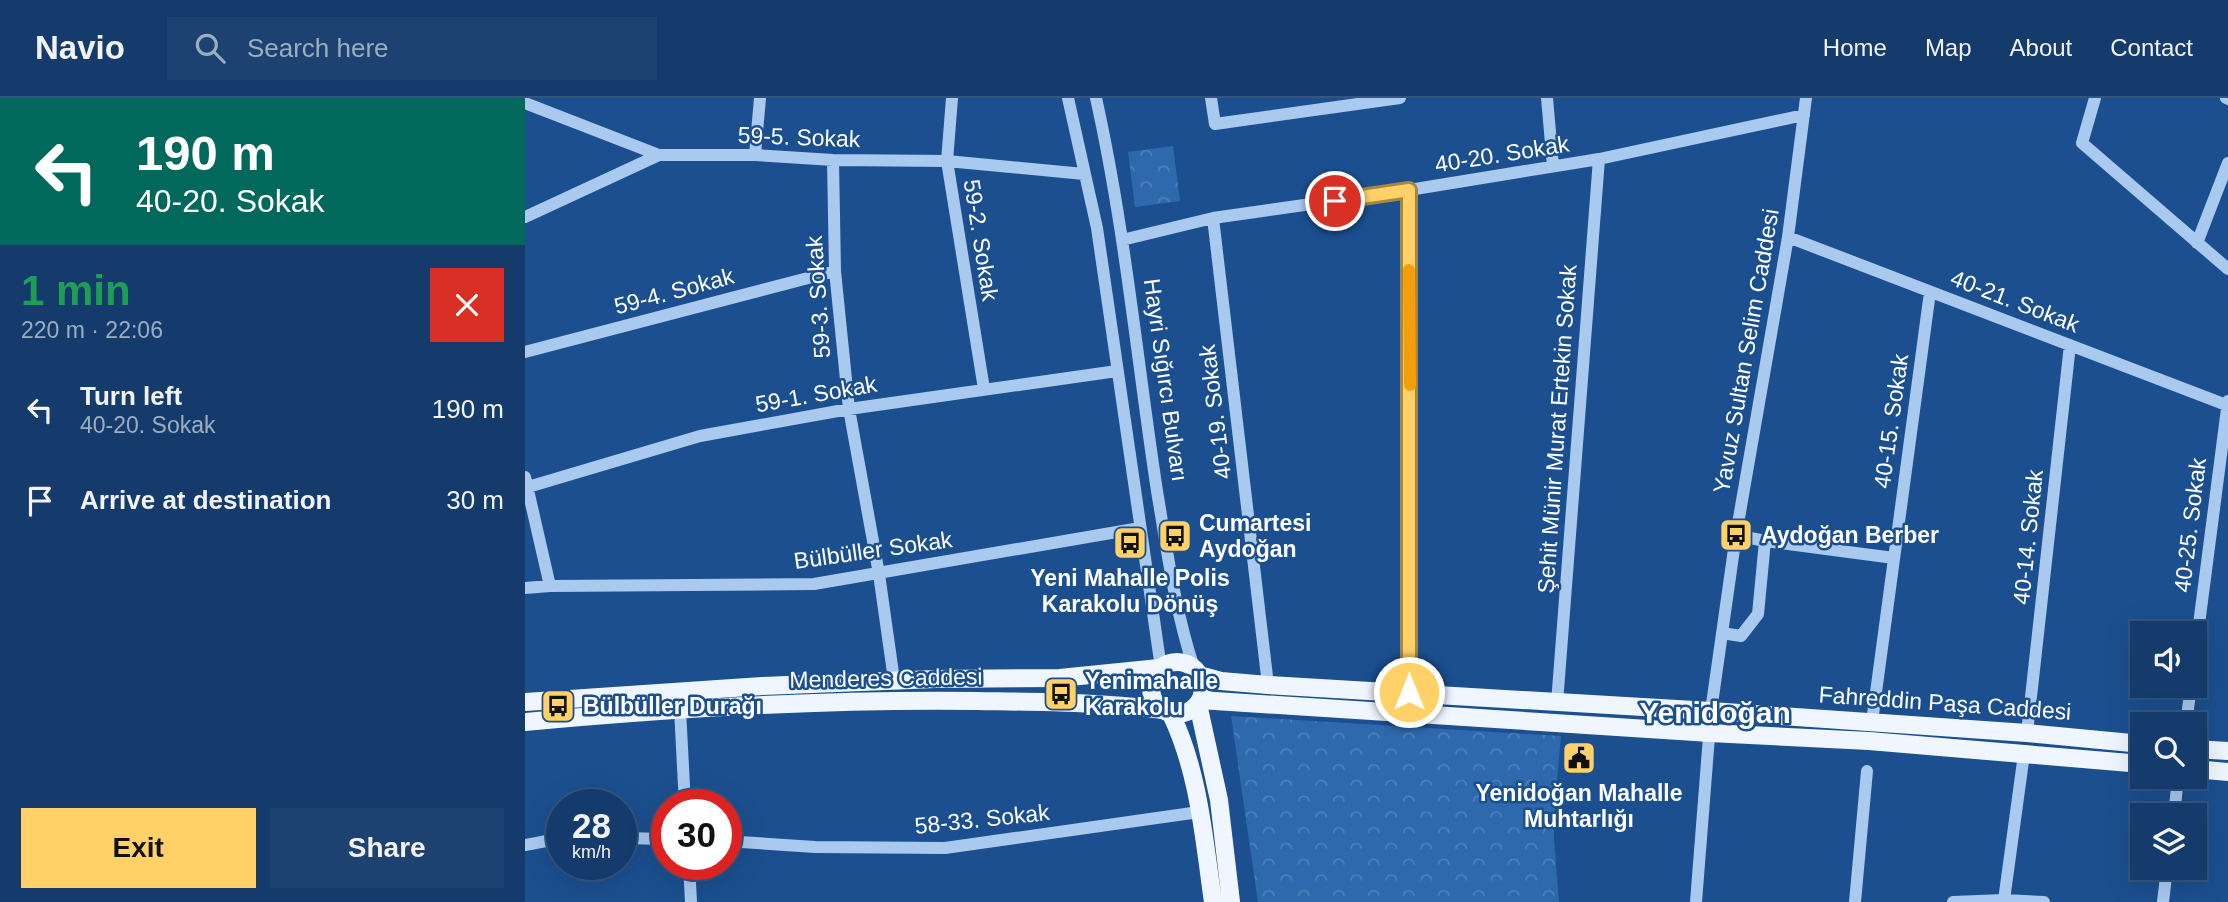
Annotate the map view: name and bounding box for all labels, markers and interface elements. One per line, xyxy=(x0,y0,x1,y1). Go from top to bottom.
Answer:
search box xyxy=(167,17,657,80)
text: Navio xyxy=(35,29,125,66)
icon: search xyxy=(191,29,229,67)
text: Search here xyxy=(247,33,389,63)
text: Home xyxy=(1823,34,1887,61)
text: Map xyxy=(1925,34,1972,61)
text: About xyxy=(2010,34,2072,61)
text: Contact xyxy=(2110,34,2193,61)
street label: 59-5. Sokak xyxy=(737,122,861,152)
icon: left xyxy=(21,126,112,217)
text: 190 m xyxy=(136,126,275,180)
street label: 40-20. Sokak xyxy=(1433,130,1571,177)
pin xyxy=(1305,171,1365,231)
street label: 59-2. Sokak xyxy=(959,177,1004,303)
icon: arrive xyxy=(1316,182,1354,220)
text: 40-20. Sokak xyxy=(136,183,325,219)
street label: Yavuz Sultan Selim Caddesi xyxy=(1708,207,1784,495)
street label: 59-3. Sokak xyxy=(801,234,835,359)
street label: 59-4. Sokak xyxy=(611,262,737,319)
street label: Şehit Münir Murat Ertekin Sokak xyxy=(1533,263,1582,594)
street label: 40-21. Sokak xyxy=(1947,265,2083,338)
text: 1 min xyxy=(21,267,131,314)
button: close xyxy=(430,268,504,342)
street label: Hayri Sığırcı Bulvarı xyxy=(1139,277,1193,483)
text: 220 m · 22:06 xyxy=(21,317,163,343)
street label: 40-19. Sokak xyxy=(1194,343,1236,481)
street label: 40-15. Sokak xyxy=(1869,352,1913,490)
street label: 59-1. Sokak xyxy=(753,370,879,417)
text: Turn left xyxy=(80,381,182,411)
icon: left xyxy=(21,391,59,429)
text: 190 m xyxy=(432,394,504,424)
text: 40-20. Sokak xyxy=(80,412,216,438)
street label: 40-25. Sokak xyxy=(2169,456,2211,594)
street label: 40-14. Sokak xyxy=(2008,468,2048,606)
icon: arrive xyxy=(21,482,59,520)
text: Arrive at destination xyxy=(80,485,331,515)
text: 30 m xyxy=(446,485,504,515)
place label: Cumartesi Aydoğan xyxy=(1199,510,1311,562)
bus stop icon: Aydoğan Berber xyxy=(1717,516,1755,554)
bus stop icon: Cumartesi Aydoğan xyxy=(1156,517,1194,555)
place label: Aydoğan Berber xyxy=(1761,522,1939,548)
bus stop icon: Yeni Mahalle Polis Karakolu Dönüş xyxy=(1111,524,1149,562)
street label: Bülbüller Sokak xyxy=(792,526,954,574)
place label: Yeni Mahalle Polis Karakolu Dönüş xyxy=(1030,565,1230,617)
map controls xyxy=(2130,621,2207,880)
button: sound xyxy=(2130,621,2207,698)
position arrow xyxy=(1372,655,1446,729)
street label: Menderes Caddesi xyxy=(789,663,983,693)
place label: Yenimahalle Karakolu xyxy=(1085,668,1218,720)
bus stop icon: Yenimahalle Karakolu xyxy=(1042,675,1080,713)
street label: Fahreddin Paşa Caddesi xyxy=(1818,681,2072,725)
bus stop icon: Bülbüller Durağı xyxy=(539,687,577,725)
place label: Bülbüller Durağı xyxy=(583,693,762,719)
district label: Yenidoğan xyxy=(1639,696,1791,729)
button: search xyxy=(2130,712,2207,789)
public building icon: Yenidoğan Mahalle Muhtarlığı xyxy=(1560,739,1598,777)
place label: Yenidoğan Mahalle Muhtarlığı xyxy=(1475,780,1683,832)
speed limit sign: 30 xyxy=(651,789,742,880)
street label: 58-33. Sokak xyxy=(913,799,1051,839)
button: layers xyxy=(2130,803,2207,880)
text: 28 xyxy=(572,806,611,845)
button: Exit xyxy=(21,808,256,888)
button: Share xyxy=(270,808,504,888)
text: km/h xyxy=(572,842,611,862)

